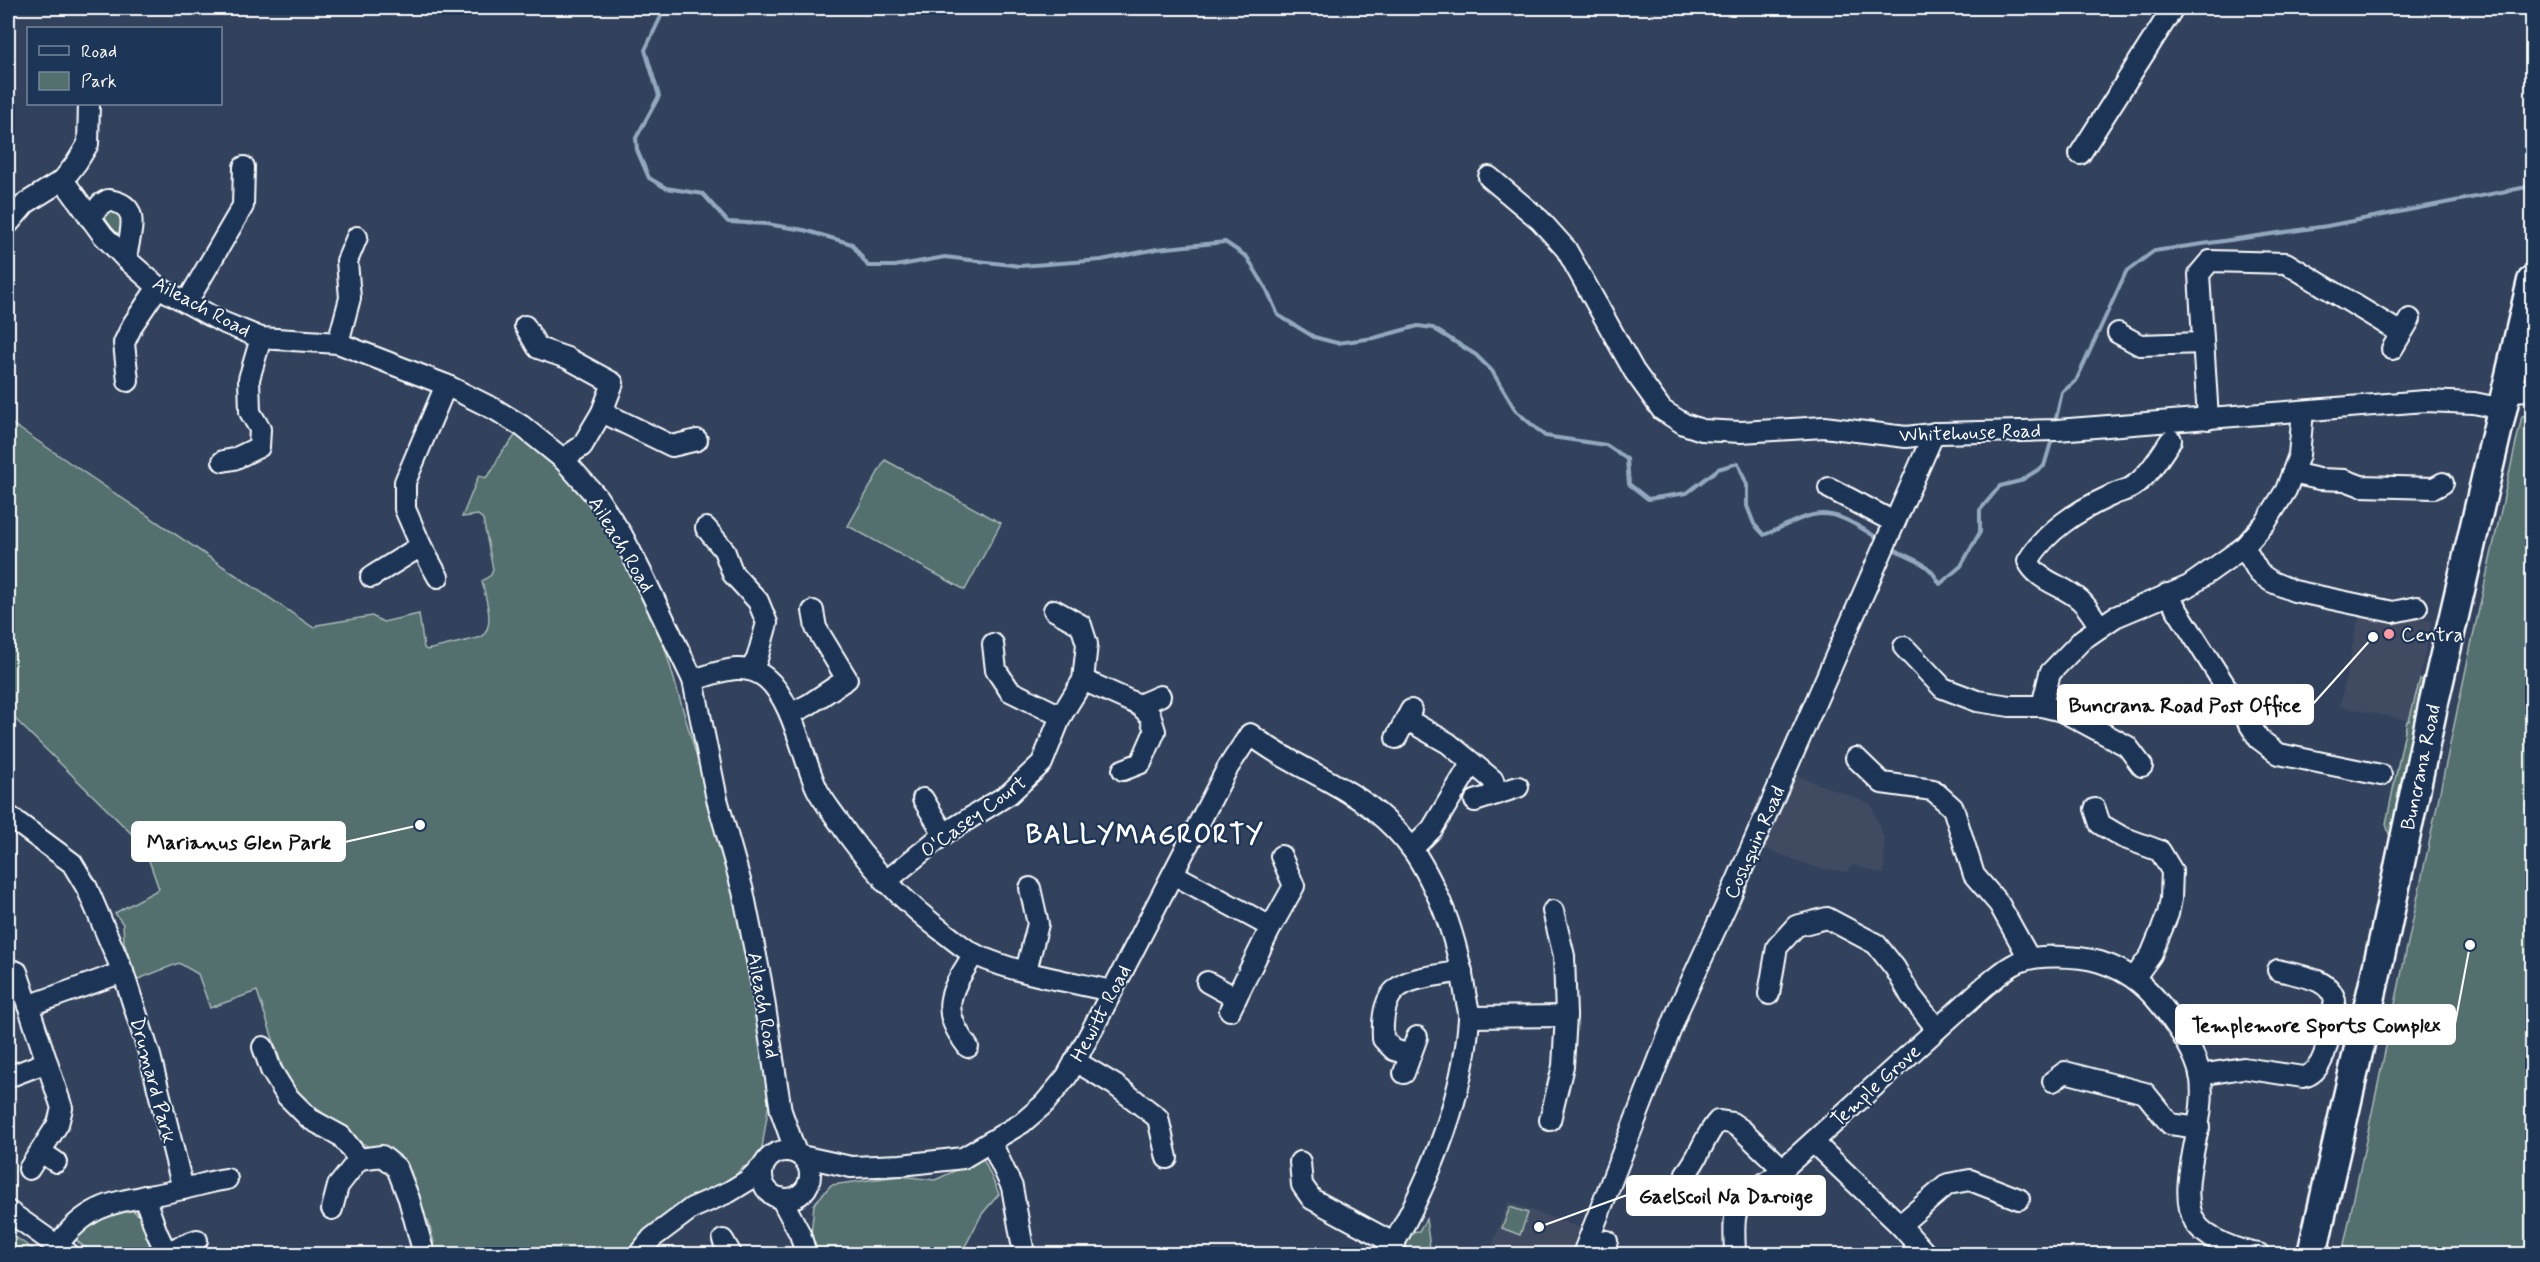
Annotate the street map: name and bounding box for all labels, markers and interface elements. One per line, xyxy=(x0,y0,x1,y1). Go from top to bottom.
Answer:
legend xyxy=(27,27,222,105)
text: Road xyxy=(81,40,117,64)
text: Park xyxy=(81,70,117,94)
street label: Aileach Road xyxy=(148,270,255,344)
street label: Whitehouse Road xyxy=(1899,418,2041,449)
street label: Aileach Road xyxy=(581,492,660,598)
place label: Centra xyxy=(2401,622,2463,649)
marker: Centra xyxy=(2382,627,2396,641)
callout: Buncrana Road Post Office xyxy=(2058,685,2313,724)
text: Buncrana Road Post Office xyxy=(2069,692,2302,720)
street label: Buncrana Road xyxy=(2395,702,2448,833)
street label: O'Casey Court xyxy=(915,770,1032,865)
street label: Coshquin Road xyxy=(1718,782,1792,903)
district label: BALLYMAGRORTY xyxy=(1026,819,1264,853)
callout: Marianus Glen Park xyxy=(132,822,345,861)
text: Marianus Glen Park xyxy=(147,829,332,857)
street label: Aileach Road xyxy=(740,950,785,1061)
street label: Hewitt Road xyxy=(1064,960,1138,1067)
callout: Templemore Sports Complex xyxy=(2176,1005,2455,1044)
text: Templemore Sports Complex xyxy=(2191,1012,2442,1040)
street label: Drumard Park xyxy=(123,1014,182,1146)
street label: Temple Grove xyxy=(1825,1038,1927,1134)
callout: Gaelscoil Na Daroige xyxy=(1627,1176,1825,1215)
text: Gaelscoil Na Daroige xyxy=(1639,1183,1813,1211)

